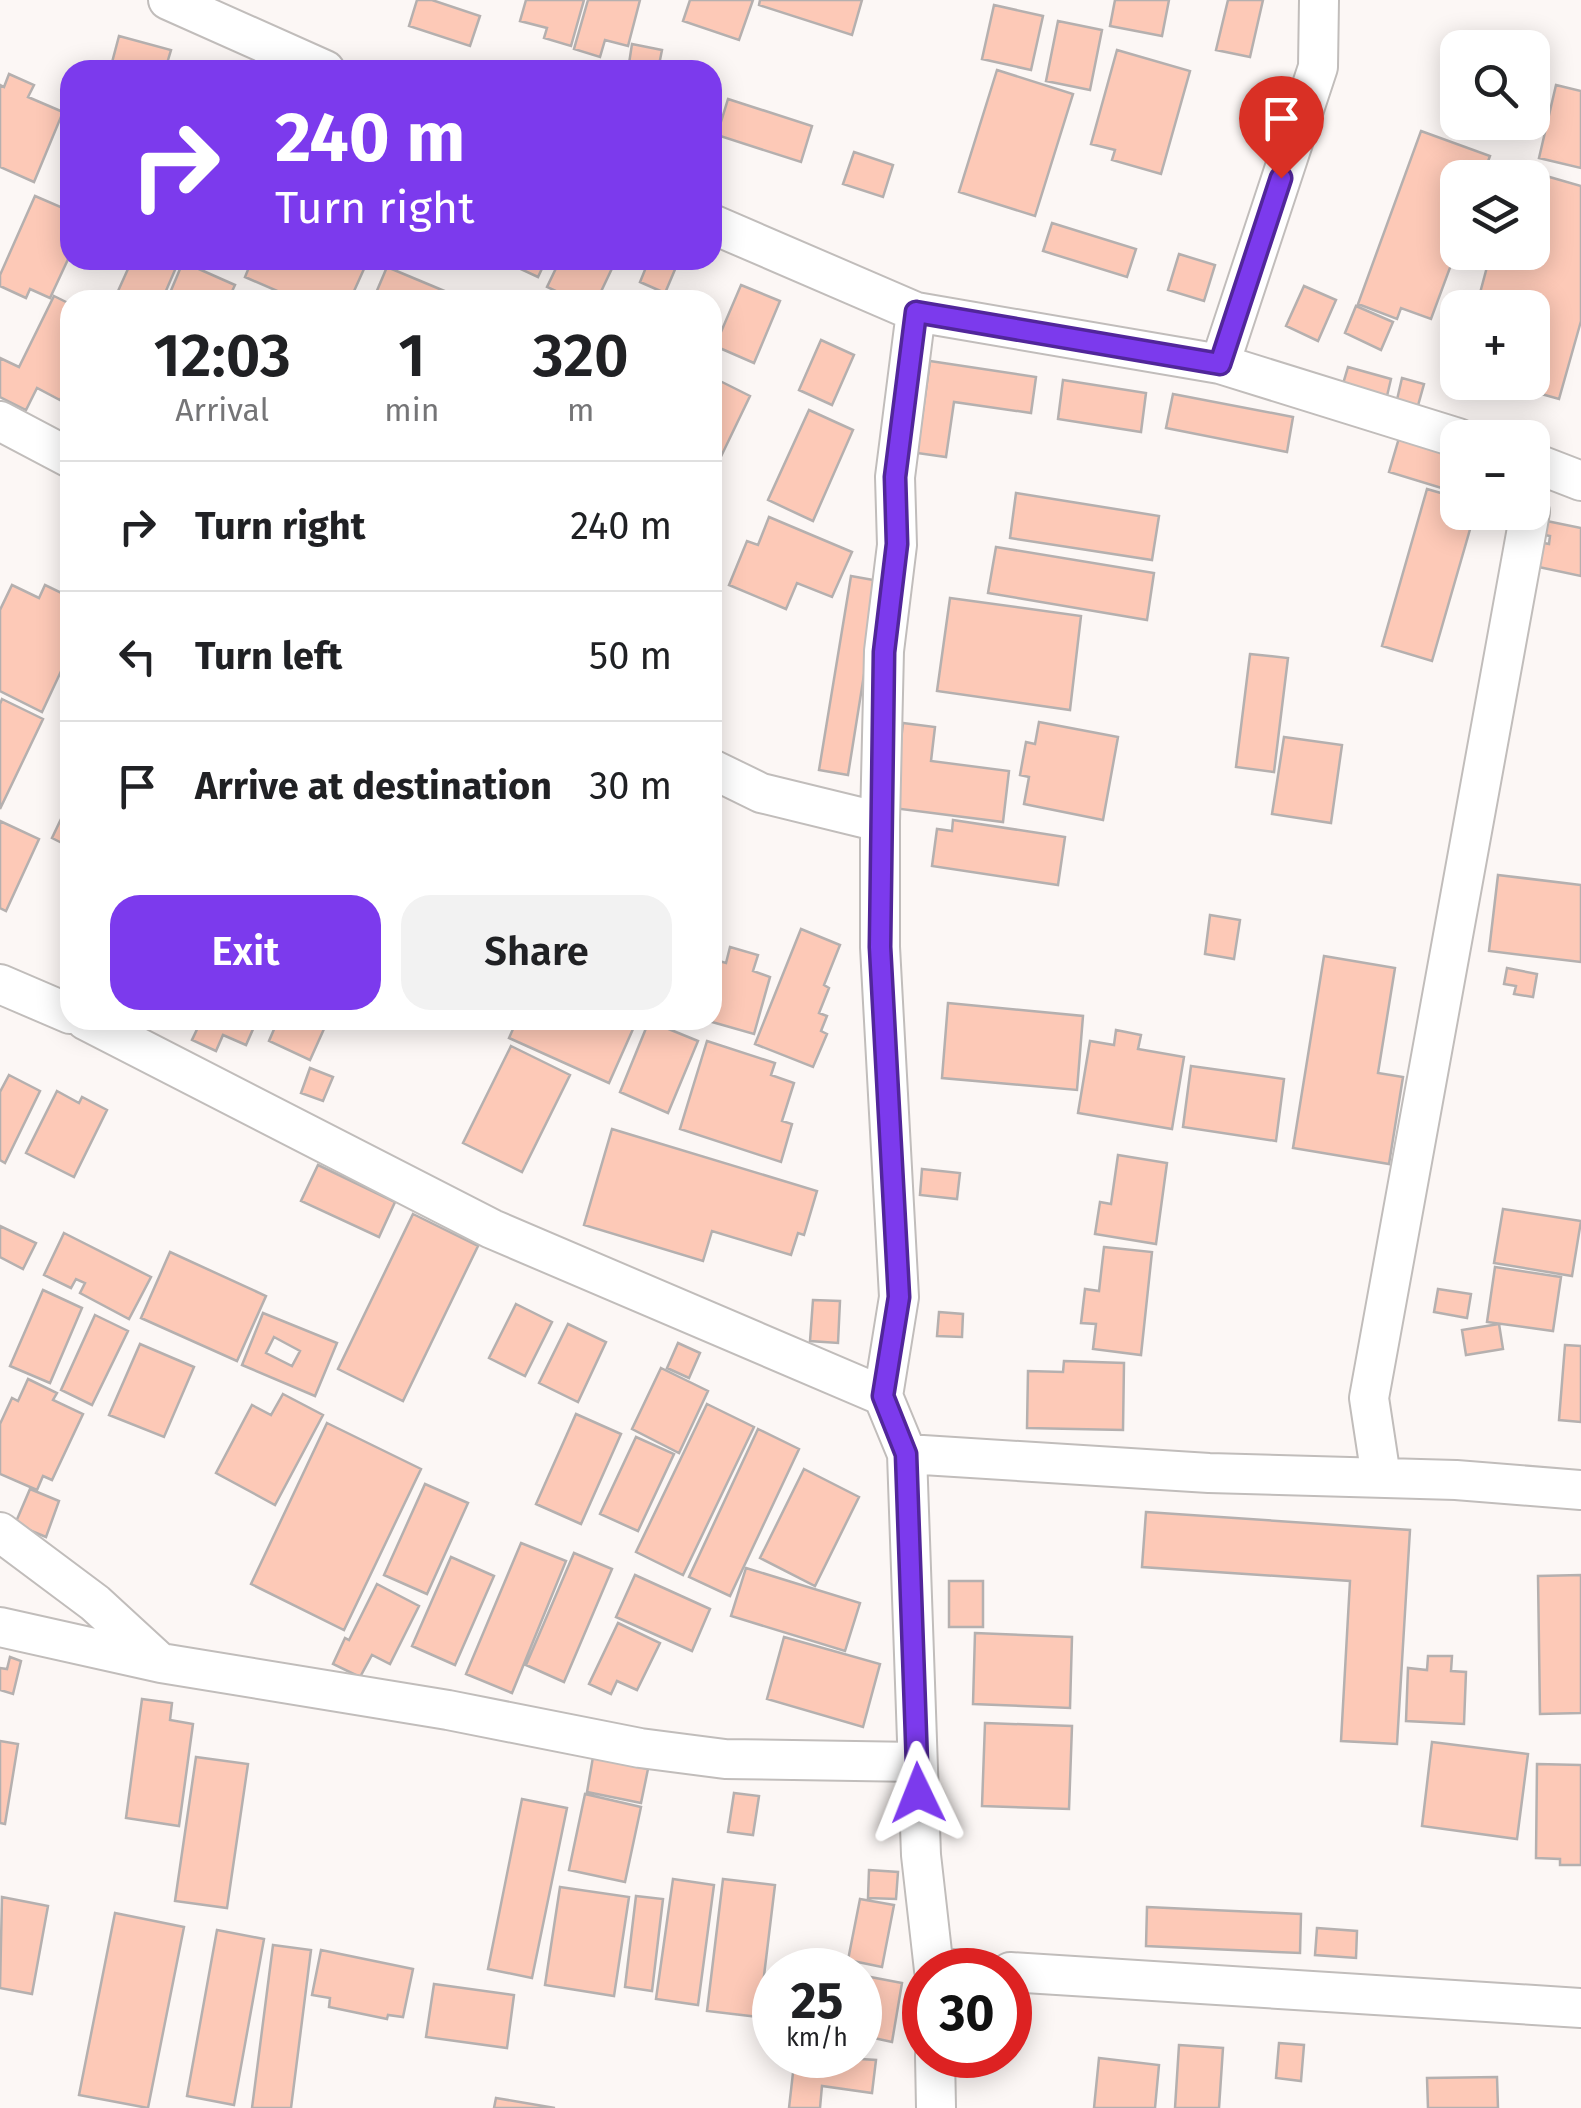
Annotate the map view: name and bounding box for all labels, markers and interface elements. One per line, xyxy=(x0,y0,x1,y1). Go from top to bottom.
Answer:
map controls xyxy=(1440,30,1550,530)
button: search xyxy=(1440,30,1550,140)
pin xyxy=(1239,76,1324,179)
icon: arrive xyxy=(1254,91,1309,146)
text: 240 m xyxy=(275,96,465,180)
icon: right xyxy=(110,100,240,230)
button: layers xyxy=(1440,160,1550,270)
text: Turn right xyxy=(275,181,474,235)
button: + xyxy=(1440,290,1550,400)
text: 12:03 xyxy=(153,320,291,392)
text: 1 xyxy=(398,320,426,392)
text: 320 xyxy=(533,320,629,392)
text: Arrival xyxy=(175,391,269,429)
text: min xyxy=(384,391,439,429)
text: m xyxy=(567,391,594,429)
button: − xyxy=(1440,420,1550,530)
icon: right xyxy=(110,499,165,554)
text: Turn right xyxy=(195,503,365,549)
text: 240 m xyxy=(570,503,672,549)
icon: left xyxy=(110,629,165,684)
text: Turn left xyxy=(195,633,342,679)
text: 50 m xyxy=(589,633,672,679)
icon: arrive xyxy=(110,759,165,814)
text: Arrive at destination xyxy=(195,763,552,809)
text: 30 m xyxy=(589,763,672,809)
button: Exit xyxy=(110,895,381,1010)
button: Share xyxy=(401,895,672,1010)
position arrow xyxy=(866,1741,970,1845)
speed limit sign: 30 xyxy=(902,1948,1032,2078)
text: 25 xyxy=(791,1971,843,2031)
text: km/h xyxy=(786,2023,848,2053)

